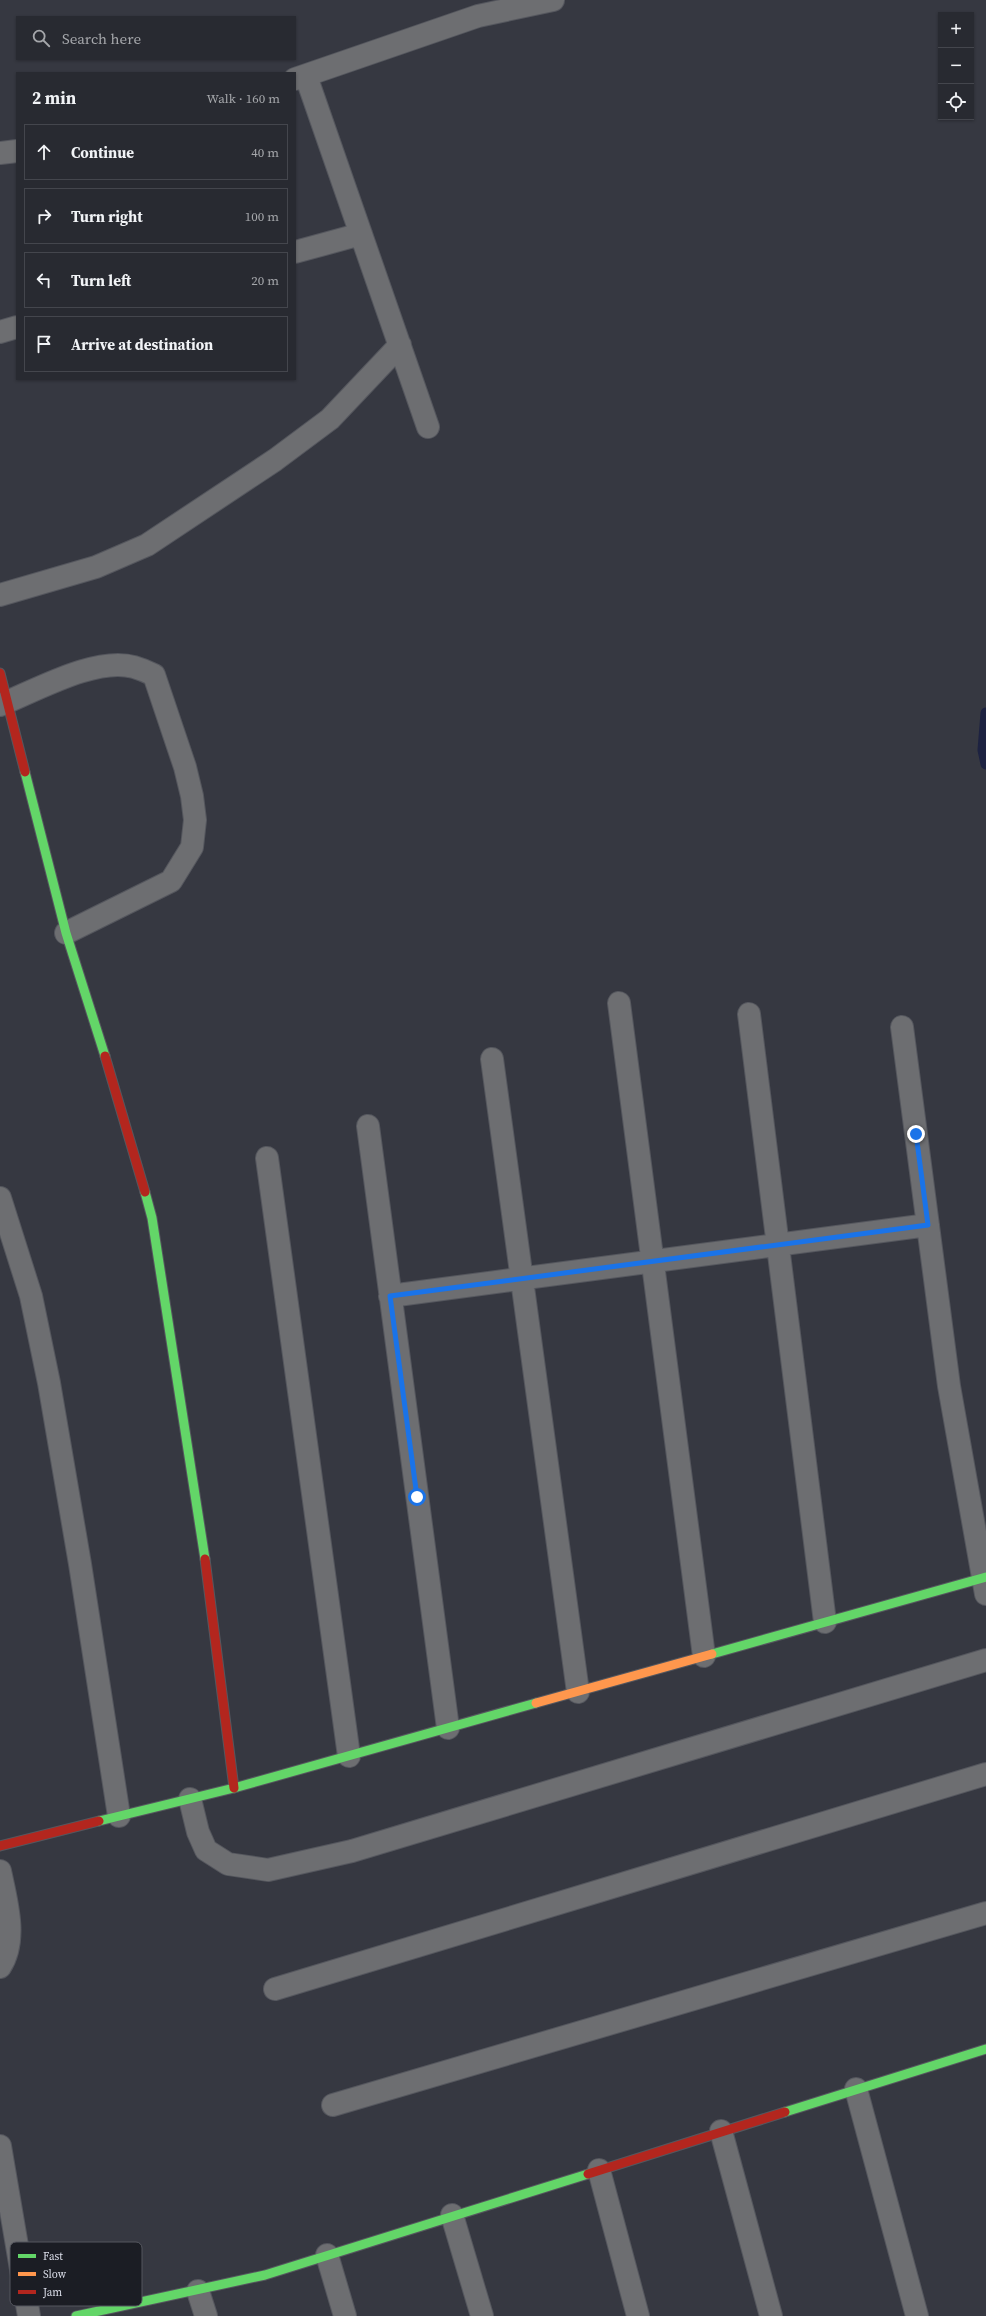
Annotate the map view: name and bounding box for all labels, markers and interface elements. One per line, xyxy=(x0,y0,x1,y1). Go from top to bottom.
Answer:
map controls xyxy=(938,12,974,120)
button: + xyxy=(938,12,974,48)
search box xyxy=(16,16,296,60)
icon: search xyxy=(30,27,52,49)
text: Search here xyxy=(62,28,141,49)
button: − xyxy=(938,48,974,84)
button: locate xyxy=(938,84,974,120)
text: 2 min xyxy=(32,86,76,110)
text: Walk · 160 m xyxy=(207,90,280,107)
icon: ahead xyxy=(33,141,55,163)
text: Continue xyxy=(71,142,134,163)
text: 40 m xyxy=(251,144,279,161)
icon: right xyxy=(33,205,55,227)
text: Turn right xyxy=(71,206,143,227)
text: 100 m xyxy=(245,208,279,225)
icon: left xyxy=(33,269,55,291)
text: Turn left xyxy=(71,270,131,291)
text: 20 m xyxy=(251,272,279,289)
icon: arrive xyxy=(33,333,55,355)
text: Arrive at destination xyxy=(71,334,213,355)
route end xyxy=(907,1125,925,1143)
route start xyxy=(408,1488,426,1506)
legend xyxy=(10,2242,142,2306)
text: Fast xyxy=(43,2249,63,2264)
text: Slow xyxy=(43,2267,67,2282)
text: Jam xyxy=(42,2285,62,2300)

